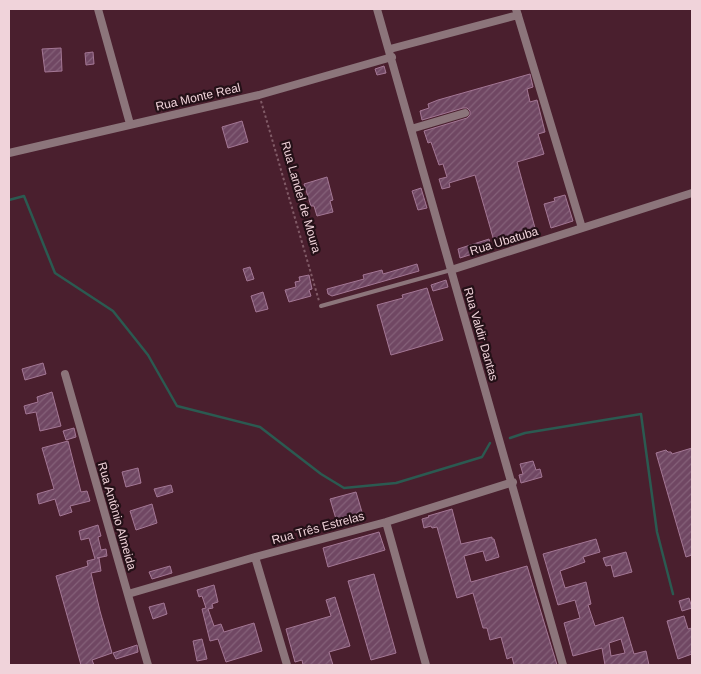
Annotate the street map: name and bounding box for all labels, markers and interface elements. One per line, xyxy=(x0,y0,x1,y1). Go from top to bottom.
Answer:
street label: Rua Monte Real xyxy=(154,80,242,114)
street label: Rua Landel de Moura xyxy=(278,140,324,255)
street label: Rua Ubatuba xyxy=(468,224,540,258)
street label: Rua Valdir Dantas xyxy=(461,286,501,382)
street label: Rua Antônio Almeida xyxy=(95,461,139,572)
street label: Rua Três Estrelas xyxy=(270,509,366,547)

